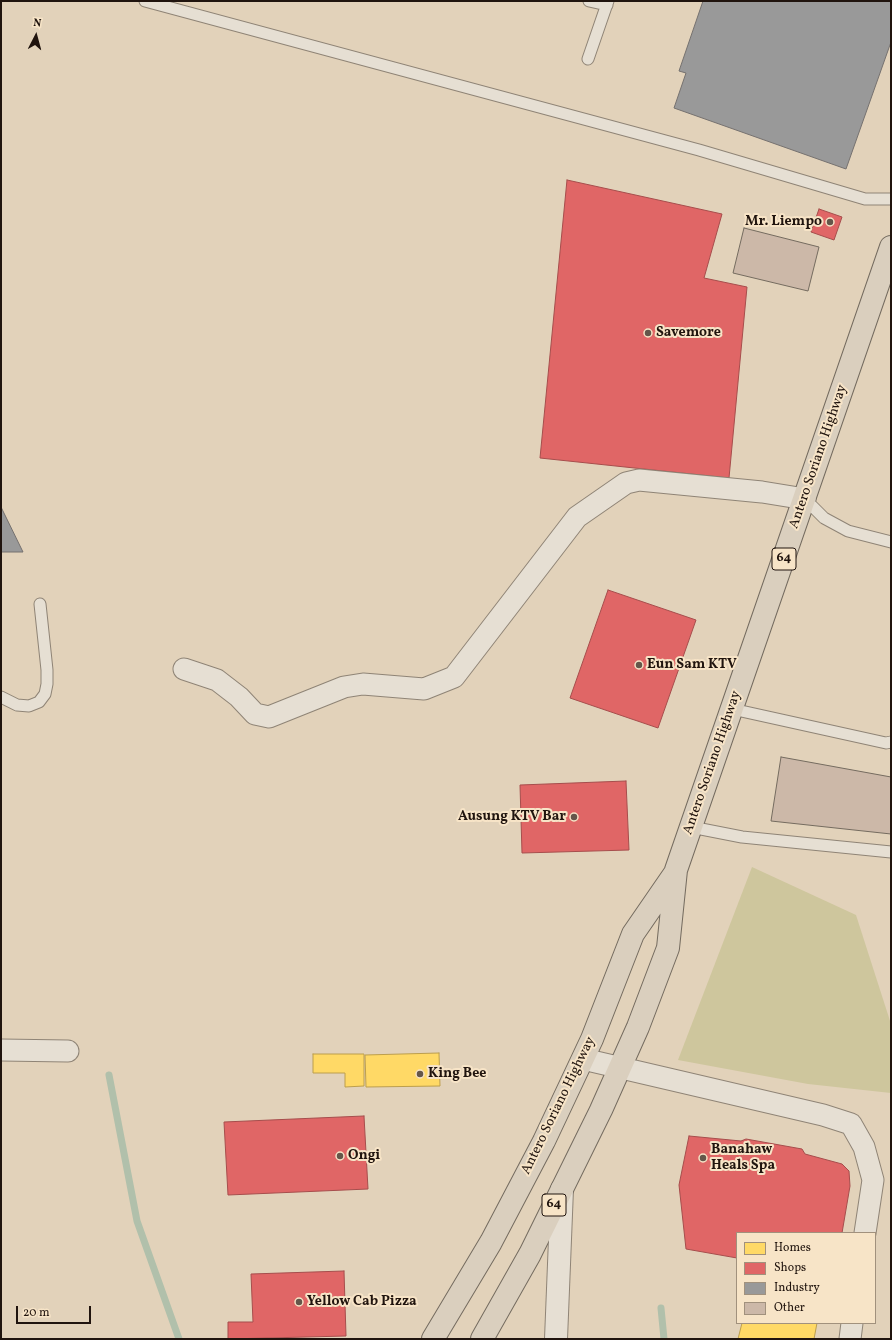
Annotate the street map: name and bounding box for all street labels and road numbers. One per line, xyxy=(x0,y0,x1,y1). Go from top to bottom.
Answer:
street label: Antero Soriano Highway xyxy=(786,383,852,531)
road number: 64 xyxy=(772,548,796,570)
street label: Antero Soriano Highway xyxy=(680,689,746,837)
street label: Antero Soriano Highway xyxy=(518,1034,600,1178)
road number: 64 xyxy=(542,1194,566,1216)

